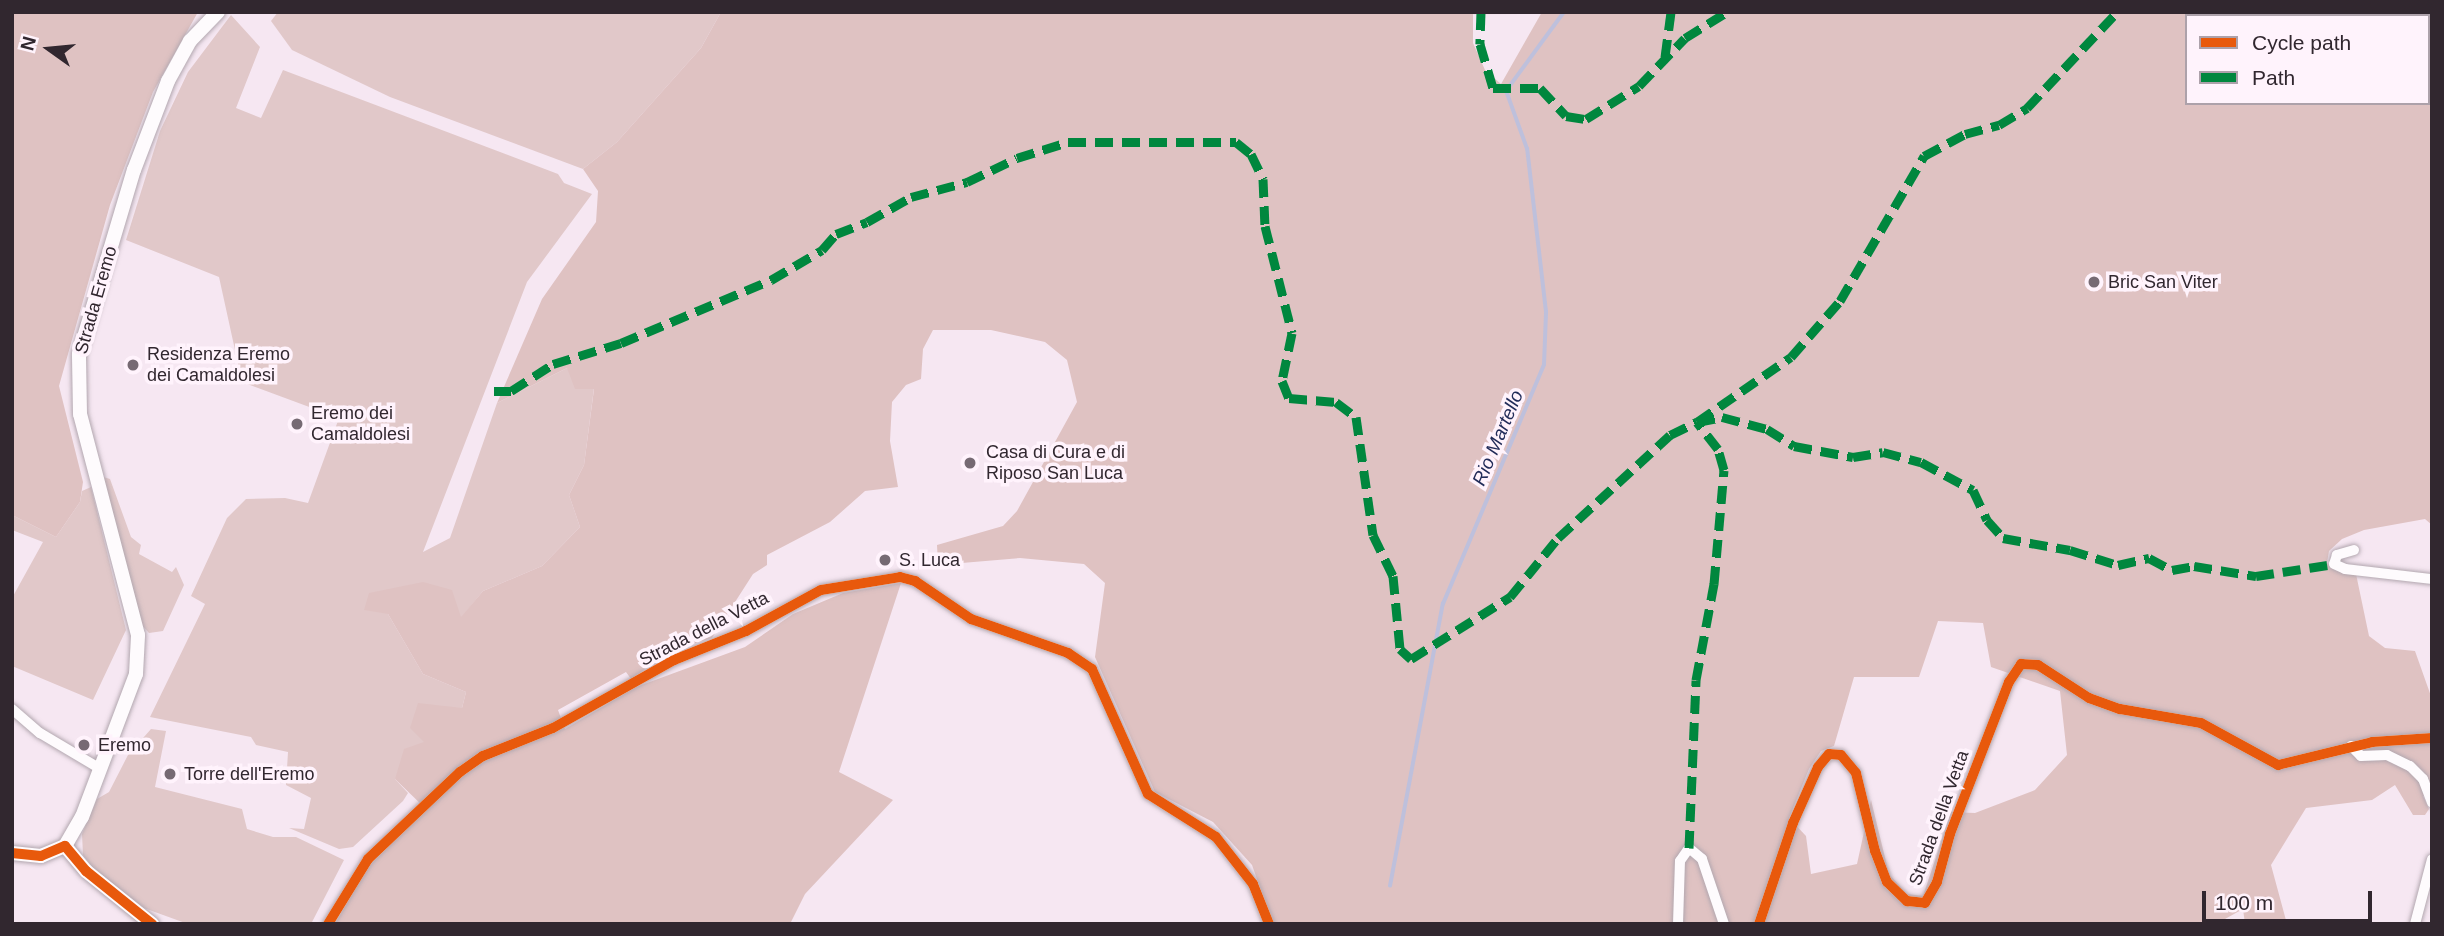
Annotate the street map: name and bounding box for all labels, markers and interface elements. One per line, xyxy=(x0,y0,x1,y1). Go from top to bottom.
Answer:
north arrow xyxy=(14,14,84,84)
legend xyxy=(2185,14,2430,105)
text: Cycle path xyxy=(2252,31,2351,54)
text: N xyxy=(16,34,40,53)
text: Path xyxy=(2252,66,2295,89)
street label: Strada Eremo xyxy=(70,244,122,356)
place label: Bric San Viter xyxy=(2108,271,2218,293)
marker: Bric San Viter xyxy=(2086,274,2102,290)
place label: Residenza Eremo dei Camaldolesi xyxy=(147,344,290,386)
marker: Residenza Eremo dei Camaldolesi xyxy=(125,357,141,373)
water label: Rio Martello xyxy=(1468,387,1528,489)
place label: Eremo dei Camaldolesi xyxy=(311,403,410,446)
marker: Eremo dei Camaldolesi xyxy=(289,416,305,432)
place label: Casa di Cura e di Riposo San Luca xyxy=(986,442,1125,484)
marker: Casa di Cura e di Riposo San Luca xyxy=(960,453,980,473)
place label: S. Luca xyxy=(899,549,960,571)
marker: S. Luca xyxy=(877,552,893,568)
street label: Strada della Vetta xyxy=(636,587,772,671)
place label: Eremo xyxy=(98,734,151,756)
marker: Eremo xyxy=(76,737,92,753)
street label: Strada della Vetta xyxy=(1905,748,1973,888)
place label: Torre dell'Eremo xyxy=(184,763,314,785)
marker: Torre dell'Eremo xyxy=(162,766,178,782)
scale bar xyxy=(2206,876,2376,920)
text: 100 m xyxy=(2215,891,2273,914)

